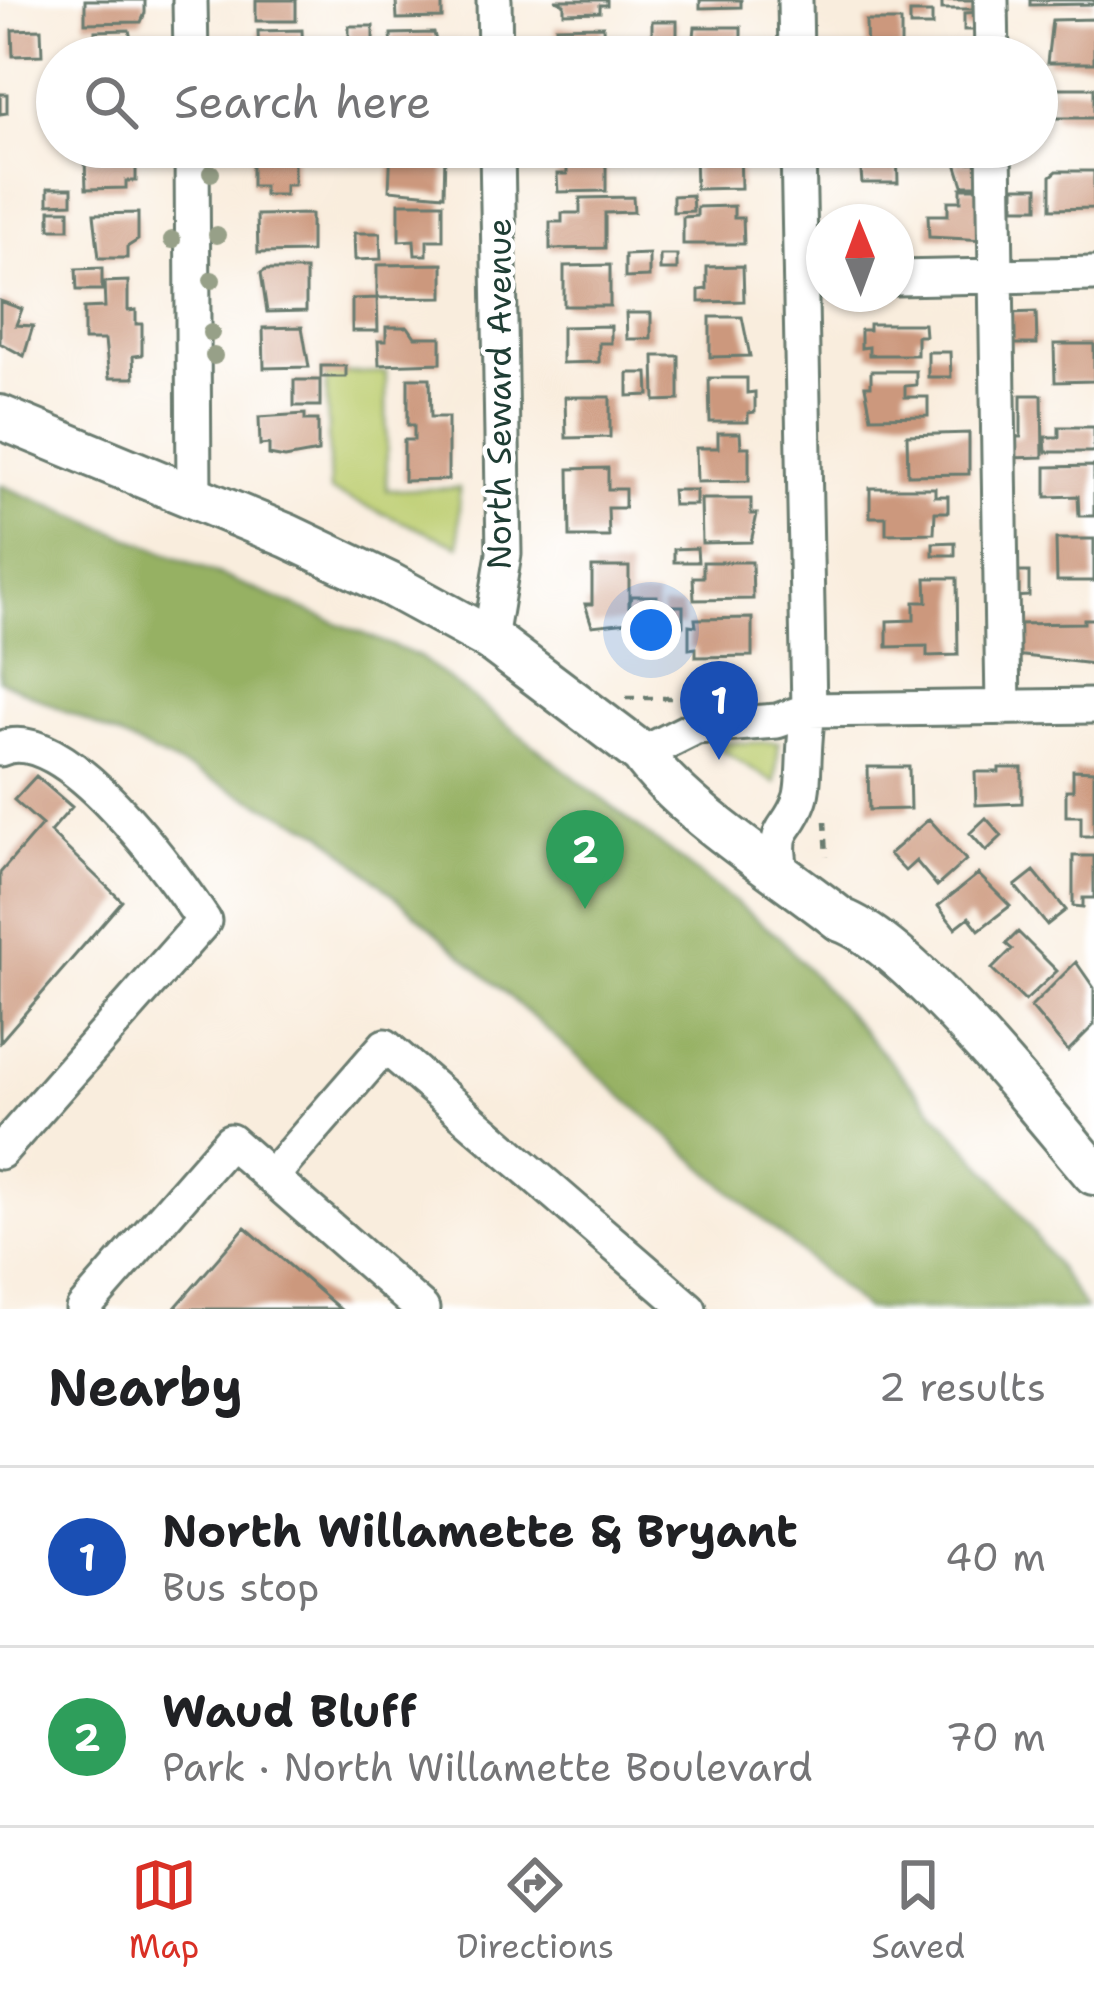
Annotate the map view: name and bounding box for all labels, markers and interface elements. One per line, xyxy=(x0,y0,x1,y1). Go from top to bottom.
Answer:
search box xyxy=(36,36,1058,168)
icon: search xyxy=(78,69,144,135)
text: Search here xyxy=(174,72,431,132)
north arrow xyxy=(806,204,914,312)
street label: North Seward Avenue xyxy=(477,218,522,570)
your location xyxy=(621,600,681,660)
pin: 1 xyxy=(680,661,758,760)
pin: 2 xyxy=(546,810,624,909)
text: Nearby xyxy=(48,1353,243,1421)
text: 2 results xyxy=(879,1361,1046,1413)
text: North Willamette & Bryant xyxy=(162,1501,798,1561)
text: 1 xyxy=(78,1531,96,1583)
text: 40 m xyxy=(945,1531,1046,1583)
text: Bus stop xyxy=(162,1561,319,1613)
text: Waud Bluff xyxy=(162,1681,417,1741)
text: 2 xyxy=(73,1711,101,1763)
text: 70 m xyxy=(945,1711,1046,1763)
text: Park · North Willamette Boulevard xyxy=(162,1741,813,1793)
tab: Map xyxy=(129,1852,199,1969)
tab: Directions xyxy=(457,1852,614,1969)
tab: Saved xyxy=(872,1852,965,1969)

